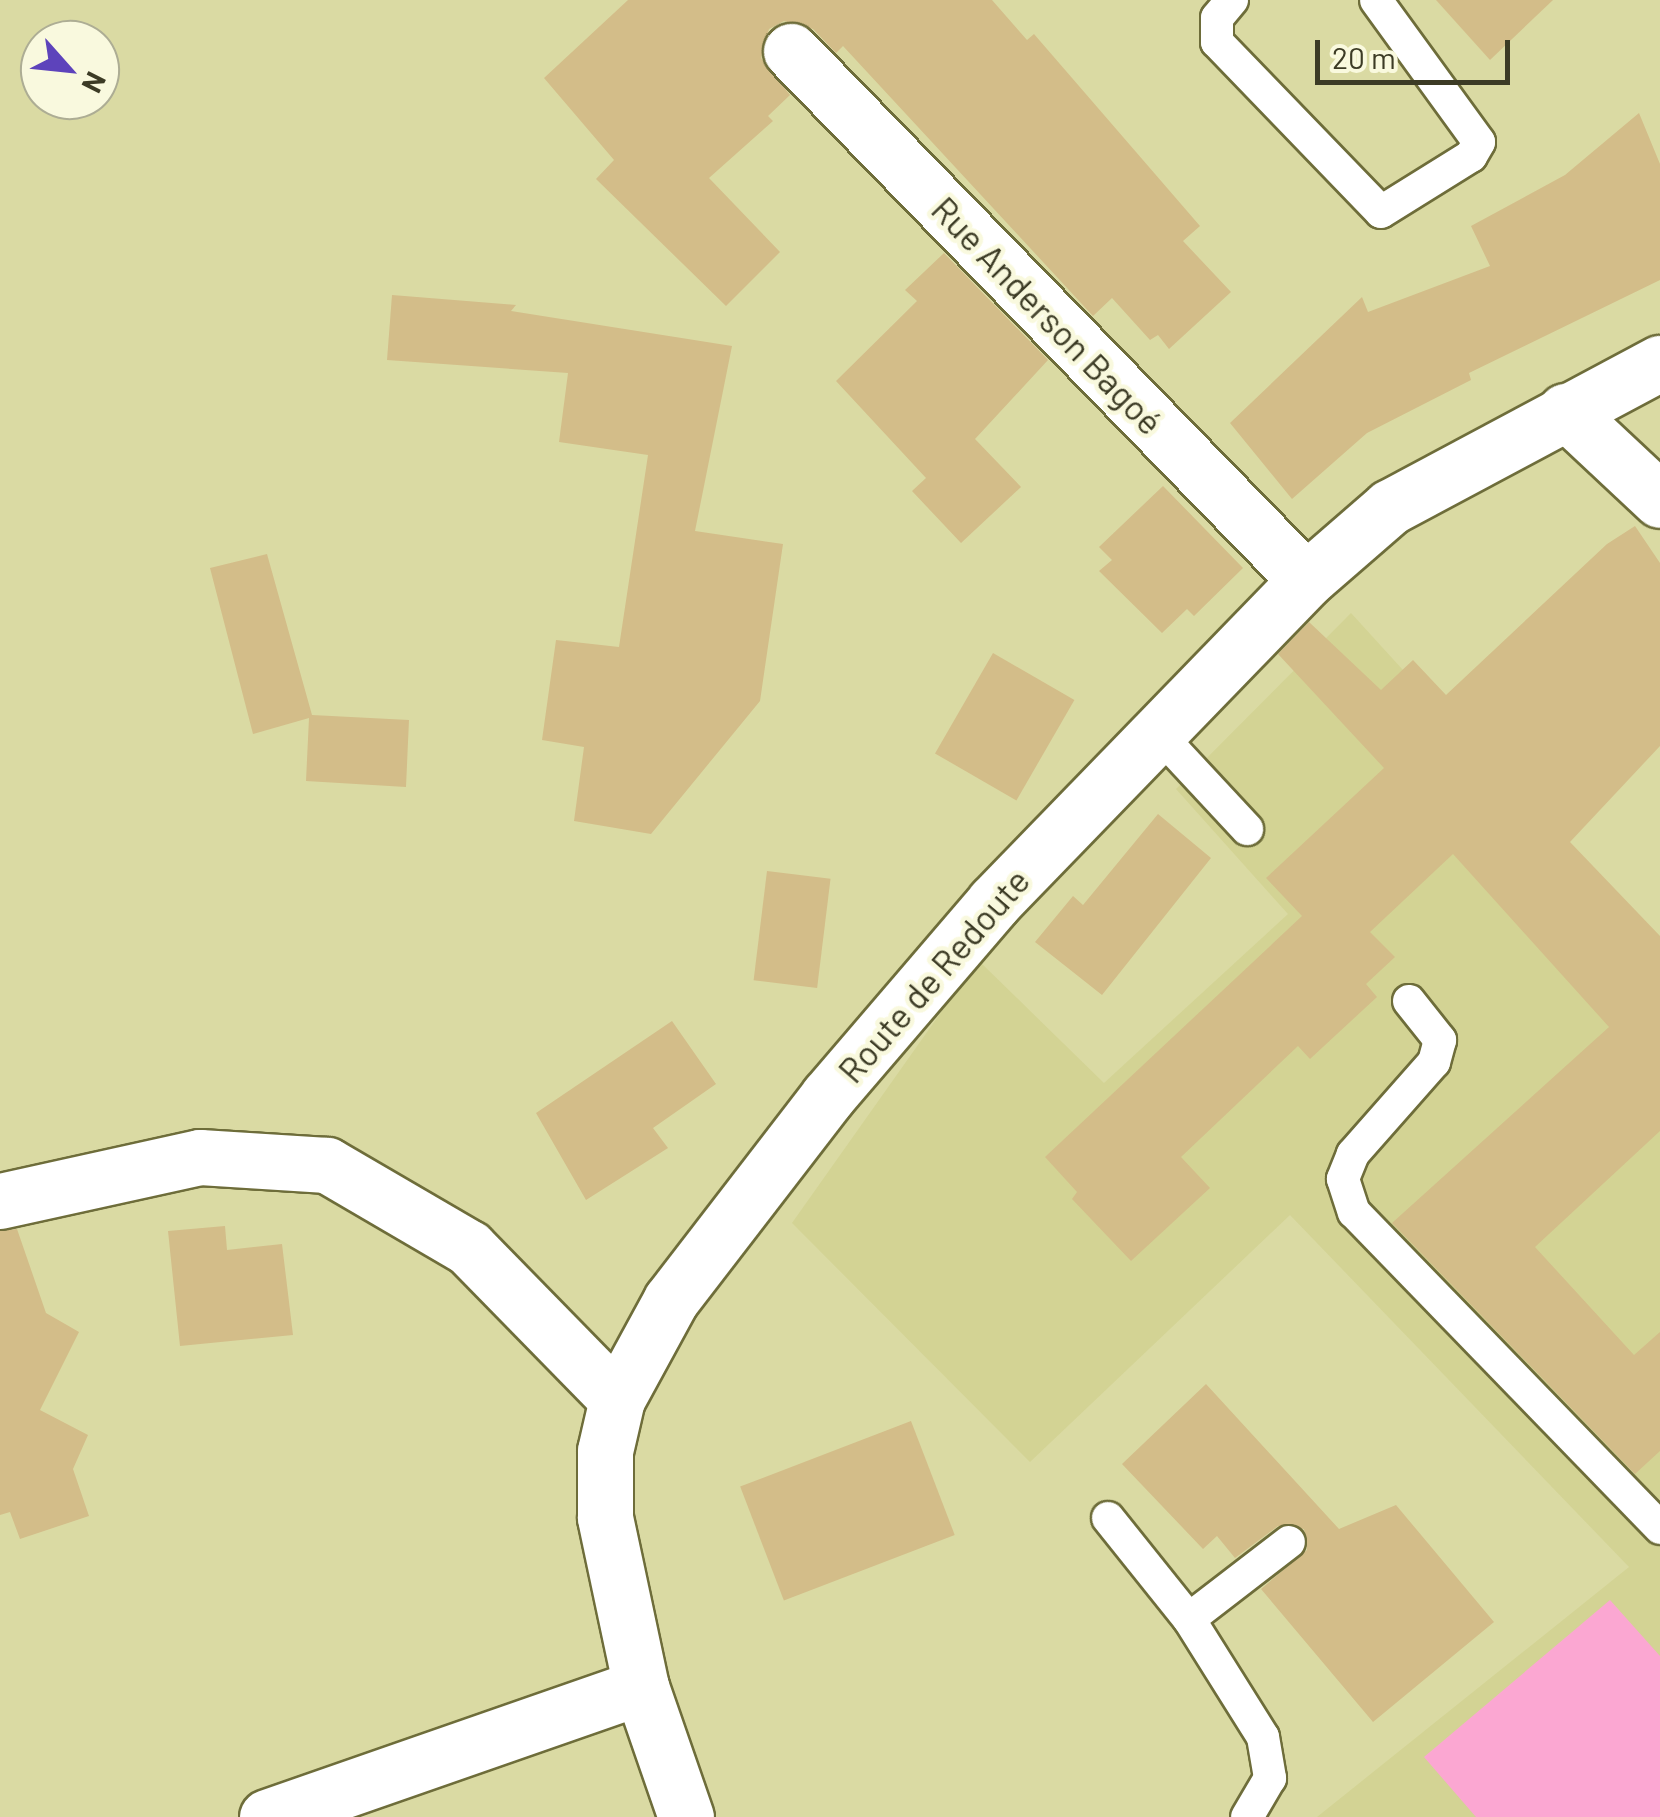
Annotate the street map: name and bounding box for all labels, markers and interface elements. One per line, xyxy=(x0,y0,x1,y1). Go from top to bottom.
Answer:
north arrow xyxy=(20,20,120,120)
scale bar xyxy=(1320,20,1515,82)
text: 20 m xyxy=(1332,39,1396,75)
text: N xyxy=(76,67,114,99)
street label: Rue Anderson Bagoé xyxy=(924,187,1172,443)
street label: Route de Redoute xyxy=(829,859,1037,1091)

